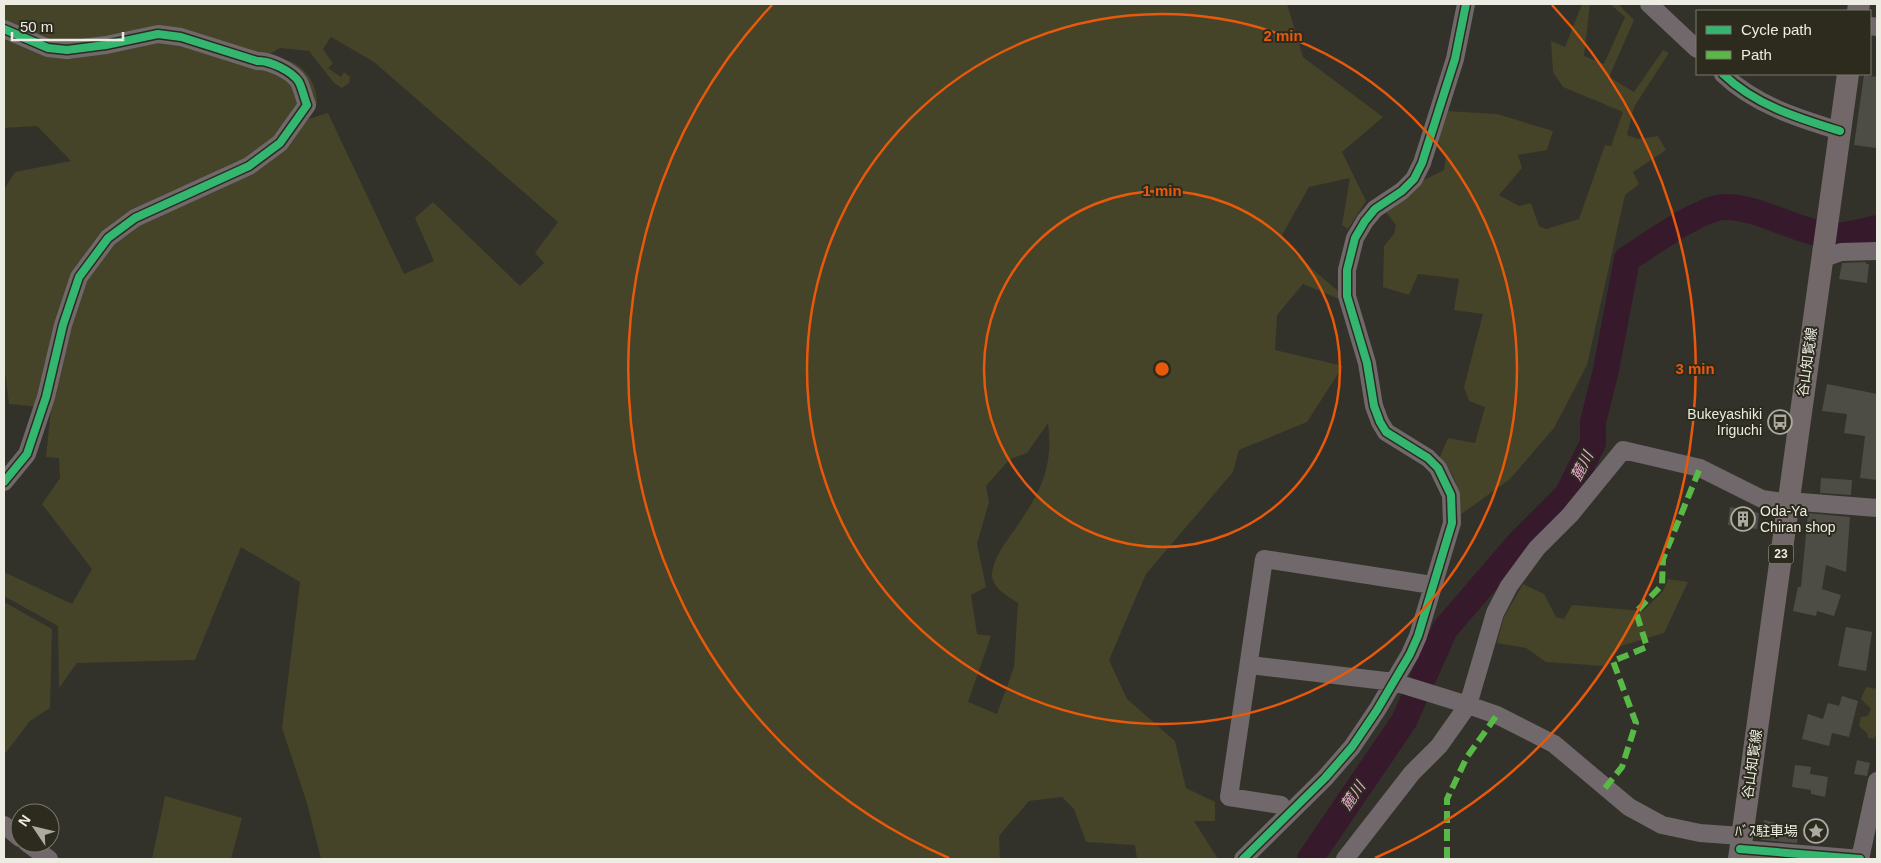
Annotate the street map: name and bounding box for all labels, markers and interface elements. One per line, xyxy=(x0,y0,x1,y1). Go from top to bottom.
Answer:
scale bar xyxy=(12,10,124,42)
legend xyxy=(1696,10,1871,75)
text: 50 m xyxy=(20,18,53,35)
text: Cycle path xyxy=(1741,21,1812,38)
text: 2 min xyxy=(1263,27,1303,44)
text: Path xyxy=(1741,46,1772,63)
text: 1 min xyxy=(1142,182,1182,199)
street label: 谷山知覧線 xyxy=(1794,326,1820,398)
centre of rings xyxy=(1153,360,1171,378)
text: 3 min xyxy=(1675,360,1715,377)
place label: Bukeyashiki Iriguchi xyxy=(1687,406,1762,438)
bus stop icon: Bukeyashiki Iriguchi xyxy=(1767,409,1793,435)
water label: 麓川 xyxy=(1567,447,1597,483)
place label: Oda-Ya Chiran shop xyxy=(1760,503,1836,535)
building icon: Oda-Ya Chiran shop xyxy=(1730,506,1756,532)
road number: 23 xyxy=(1768,544,1794,564)
street label: 谷山知覧線 xyxy=(1739,728,1765,800)
water label: 麓川 xyxy=(1337,777,1369,813)
north arrow xyxy=(10,803,60,853)
text: N xyxy=(15,812,34,829)
place icon: ﾊﾞｽ駐車場 xyxy=(1803,818,1829,844)
place label: ﾊﾞｽ駐車場 xyxy=(1735,823,1798,839)

